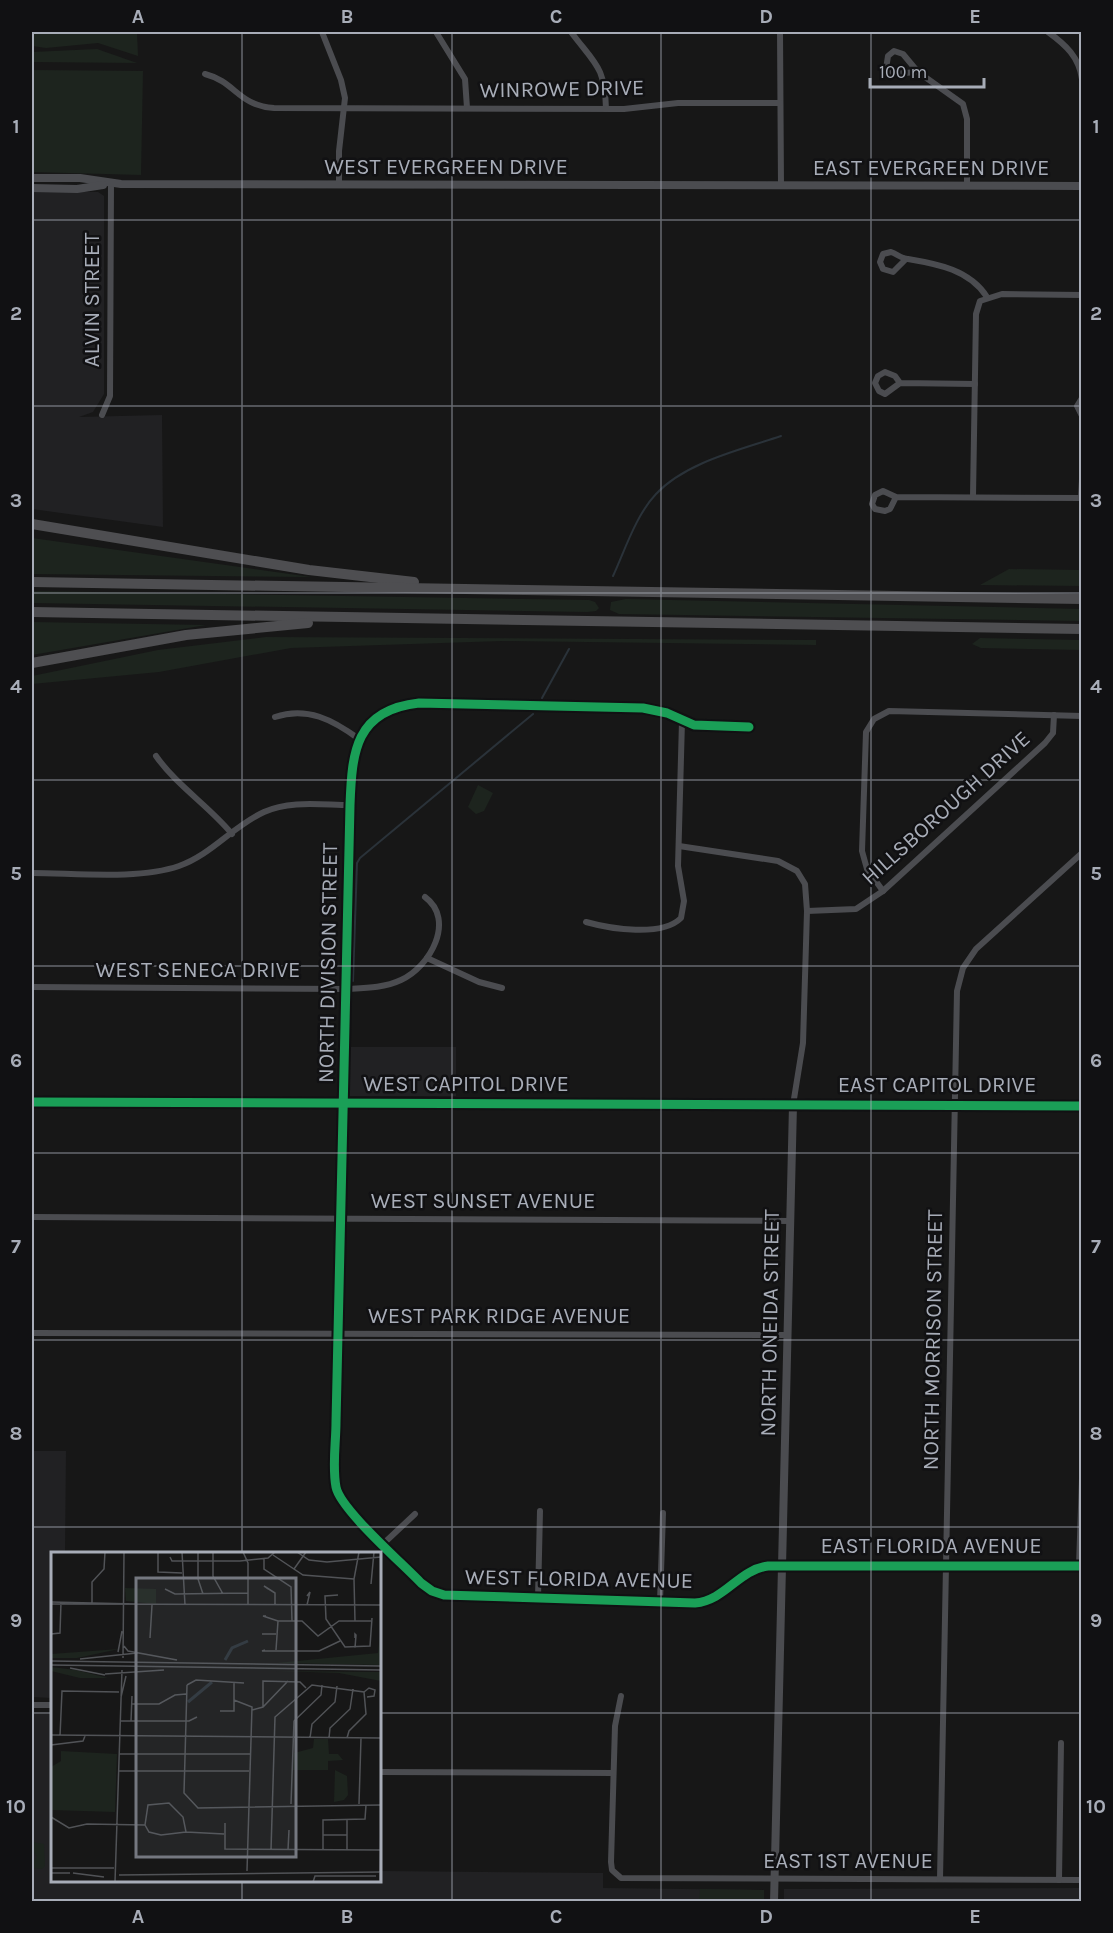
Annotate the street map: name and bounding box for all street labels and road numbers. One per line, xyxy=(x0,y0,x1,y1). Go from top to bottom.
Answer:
street label: WINROWE DRIVE xyxy=(479,75,645,103)
street label: WEST EVERGREEN DRIVE xyxy=(324,154,568,180)
street label: EAST EVERGREEN DRIVE xyxy=(813,155,1049,181)
street label: ALVIN STREET xyxy=(79,233,105,367)
street label: HILLSBOROUGH DRIVE xyxy=(856,726,1036,890)
street label: NORTH DIVISION STREET xyxy=(313,843,343,1083)
street label: WEST SENECA DRIVE xyxy=(96,957,300,983)
street label: WEST CAPITOL DRIVE xyxy=(363,1071,569,1097)
street label: EAST CAPITOL DRIVE xyxy=(838,1072,1036,1098)
street label: WEST SUNSET AVENUE xyxy=(371,1188,595,1214)
street label: NORTH ONEIDA STREET xyxy=(755,1209,785,1437)
street label: NORTH MORRISON STREET xyxy=(918,1209,948,1471)
street label: WEST PARK RIDGE AVENUE xyxy=(368,1303,630,1329)
street label: EAST FLORIDA AVENUE xyxy=(820,1533,1042,1559)
street label: WEST FLORIDA AVENUE xyxy=(465,1564,693,1594)
street label: EAST 1ST AVENUE xyxy=(763,1848,933,1874)

